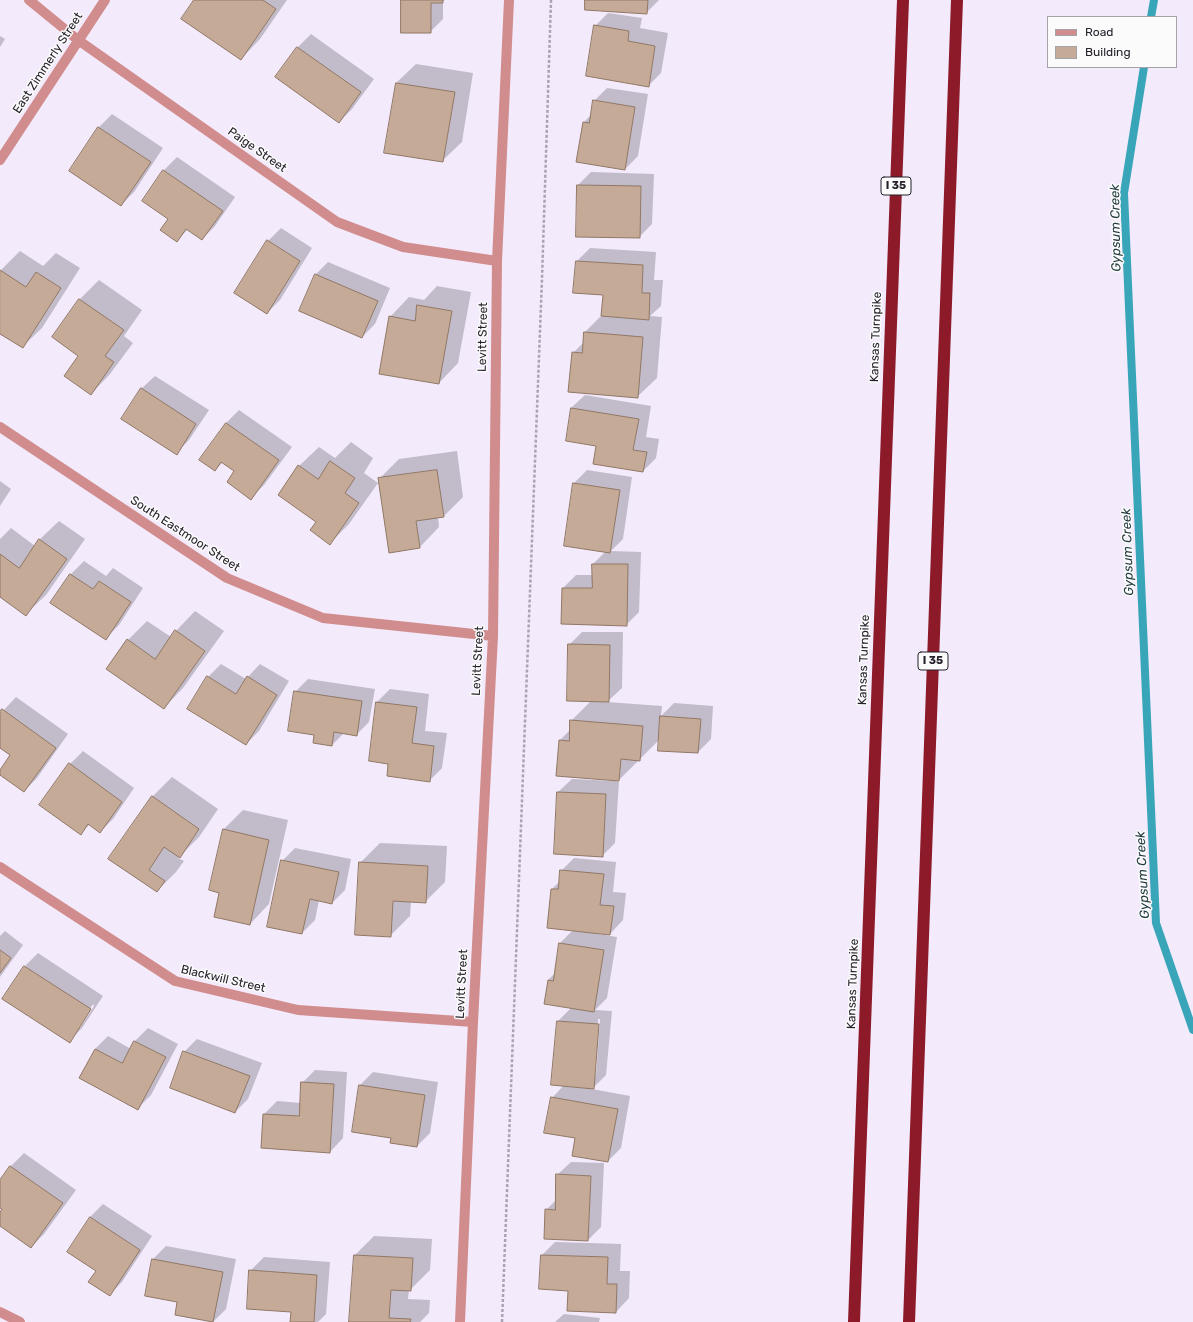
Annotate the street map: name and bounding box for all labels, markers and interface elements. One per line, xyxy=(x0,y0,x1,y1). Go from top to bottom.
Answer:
street label: East Zimmerly Street xyxy=(10,10,86,116)
legend xyxy=(1047,16,1177,68)
text: Road xyxy=(1085,25,1113,39)
text: Building xyxy=(1085,45,1131,59)
street label: Paige Street xyxy=(225,124,289,176)
road number: I 35 xyxy=(881,177,911,195)
water label: Gypsum Creek xyxy=(1107,184,1125,272)
street label: Kansas Turnpike xyxy=(867,292,885,382)
street label: Levitt Street xyxy=(475,302,491,372)
street label: South Eastmoor Street xyxy=(127,493,243,575)
water label: Gypsum Creek xyxy=(1119,508,1137,596)
street label: Kansas Turnpike xyxy=(855,615,873,705)
street label: Levitt Street xyxy=(469,626,487,696)
road number: I 35 xyxy=(918,652,948,670)
water label: Gypsum Creek xyxy=(1133,831,1153,919)
street label: Kansas Turnpike xyxy=(844,939,862,1029)
street label: Levitt Street xyxy=(453,949,471,1019)
street label: Blackwill Street xyxy=(179,962,267,996)

